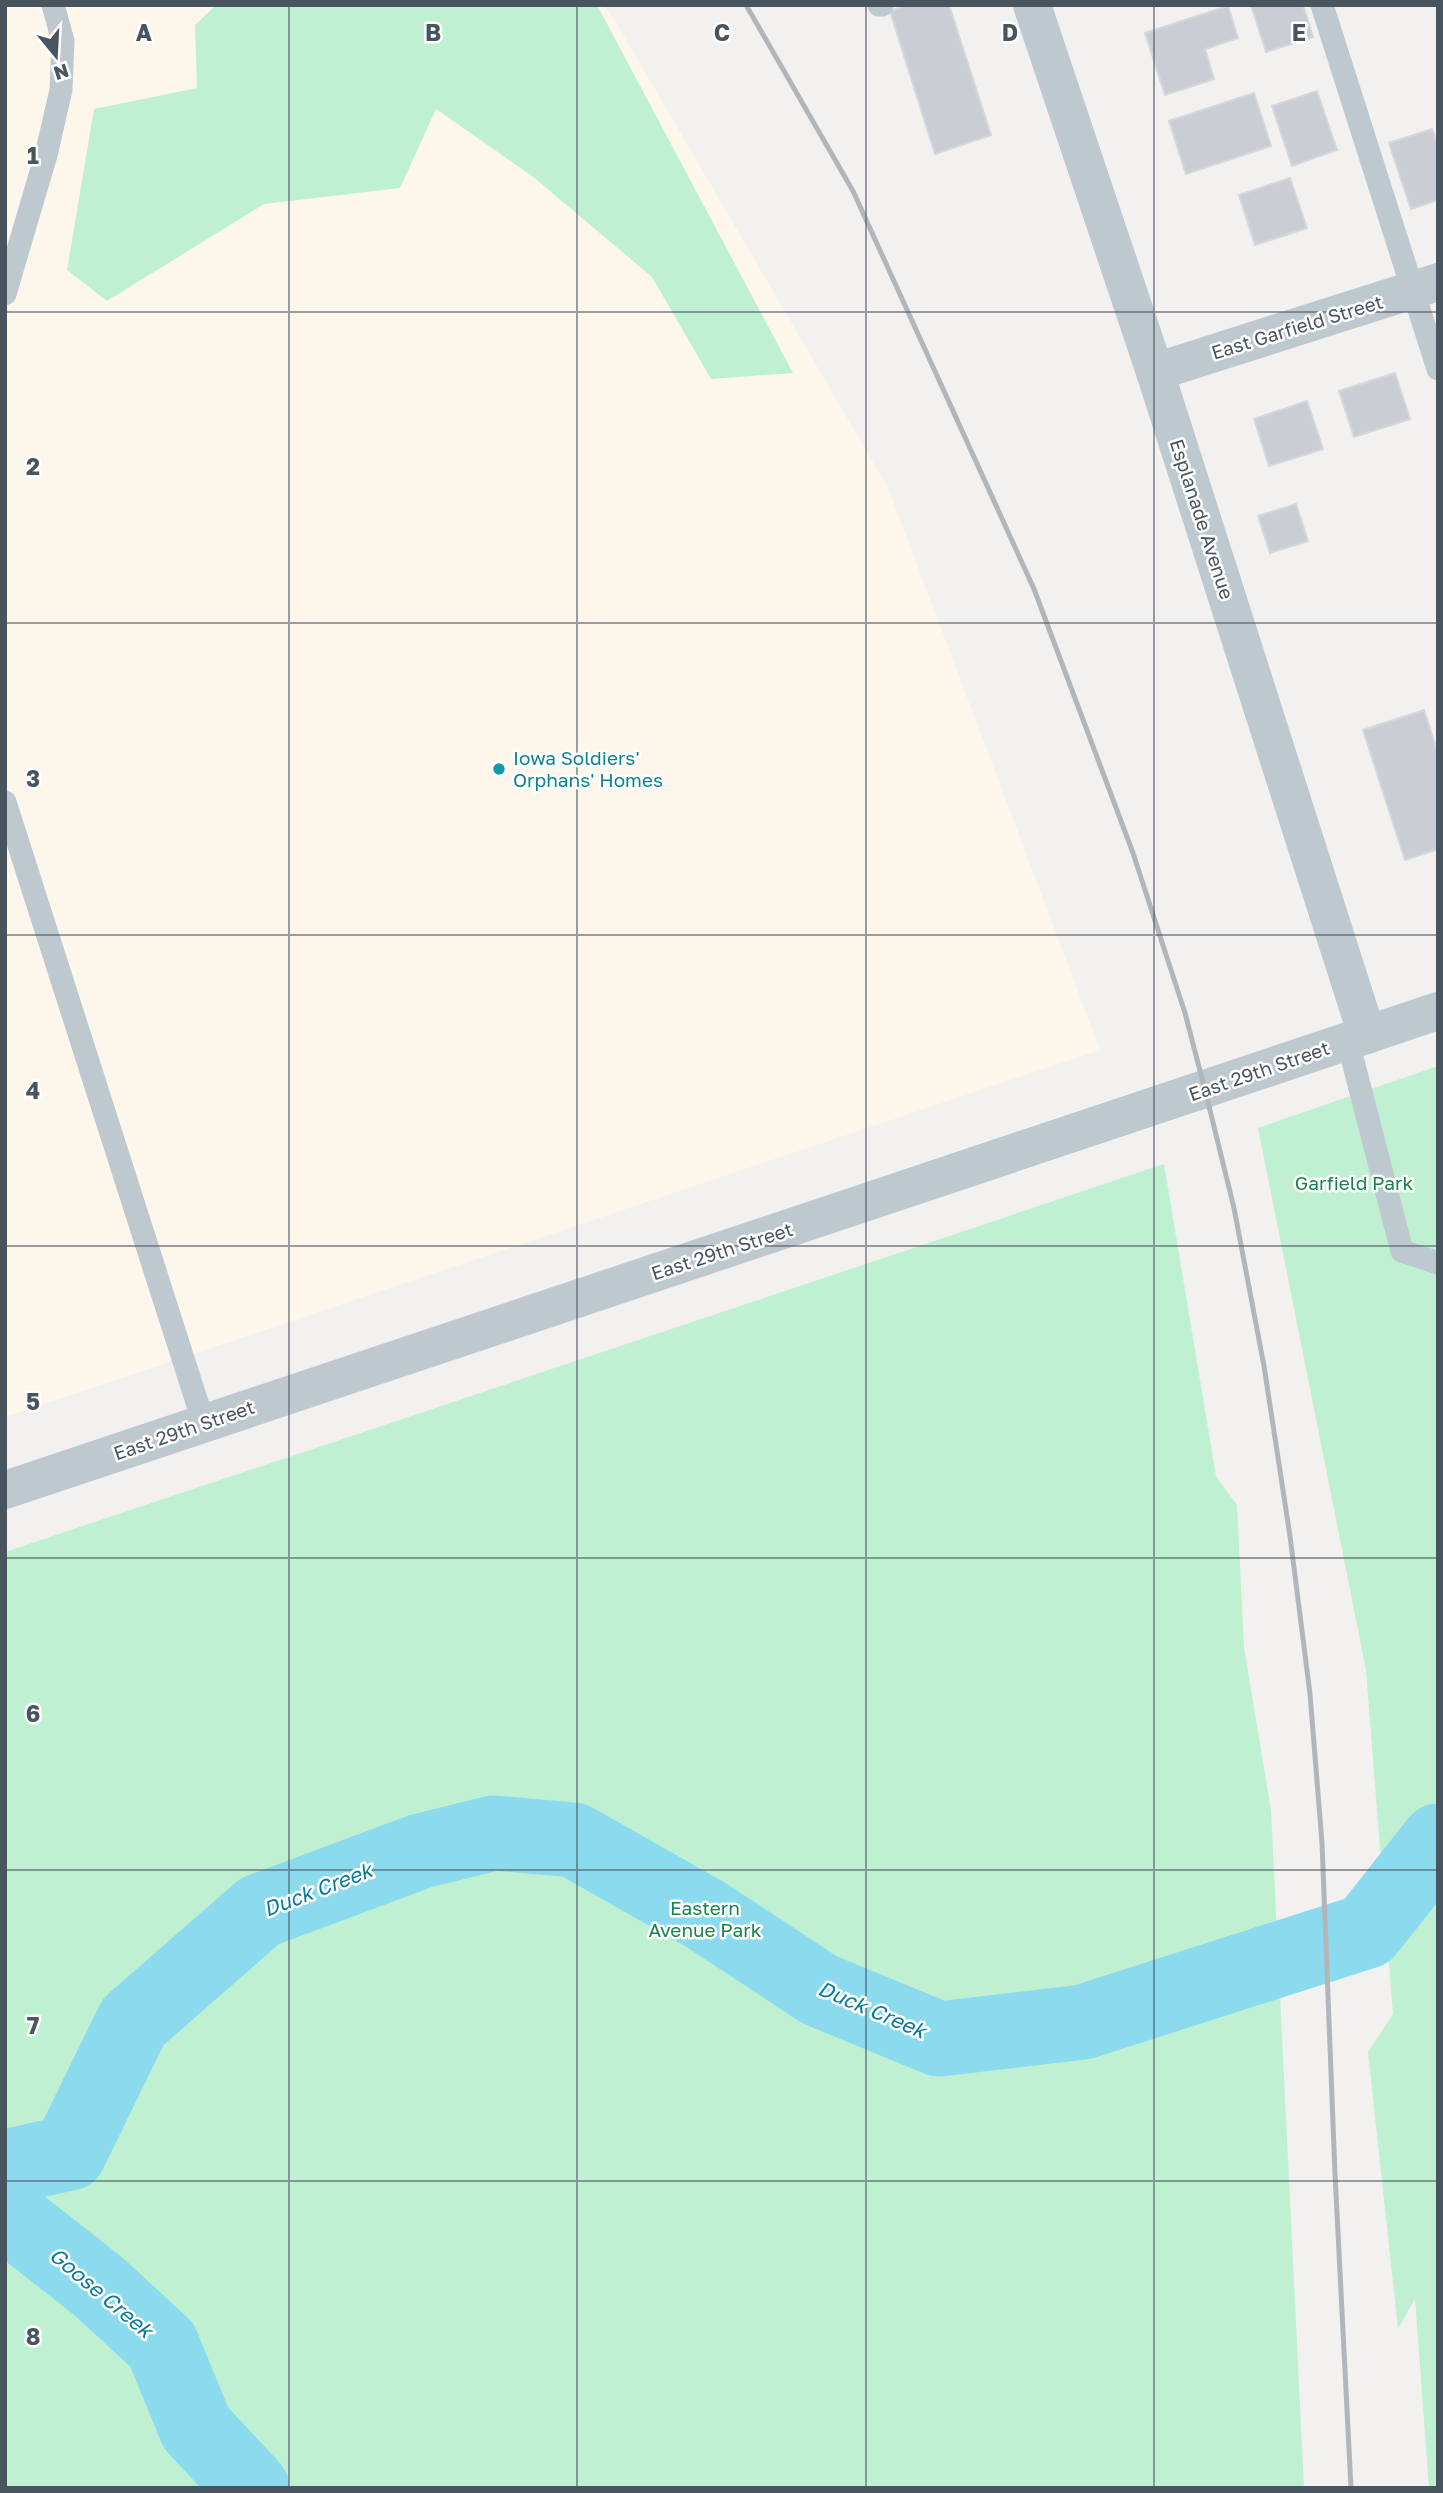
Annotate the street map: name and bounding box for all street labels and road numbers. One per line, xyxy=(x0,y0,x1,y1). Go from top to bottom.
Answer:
street label: East Garfield Street xyxy=(1208,289,1385,364)
street label: Esplanade Avenue xyxy=(1166,436,1239,602)
street label: East 29th Street xyxy=(1185,1036,1332,1105)
street label: East 29th Street xyxy=(648,1217,795,1284)
street label: East 29th Street xyxy=(110,1395,257,1464)

